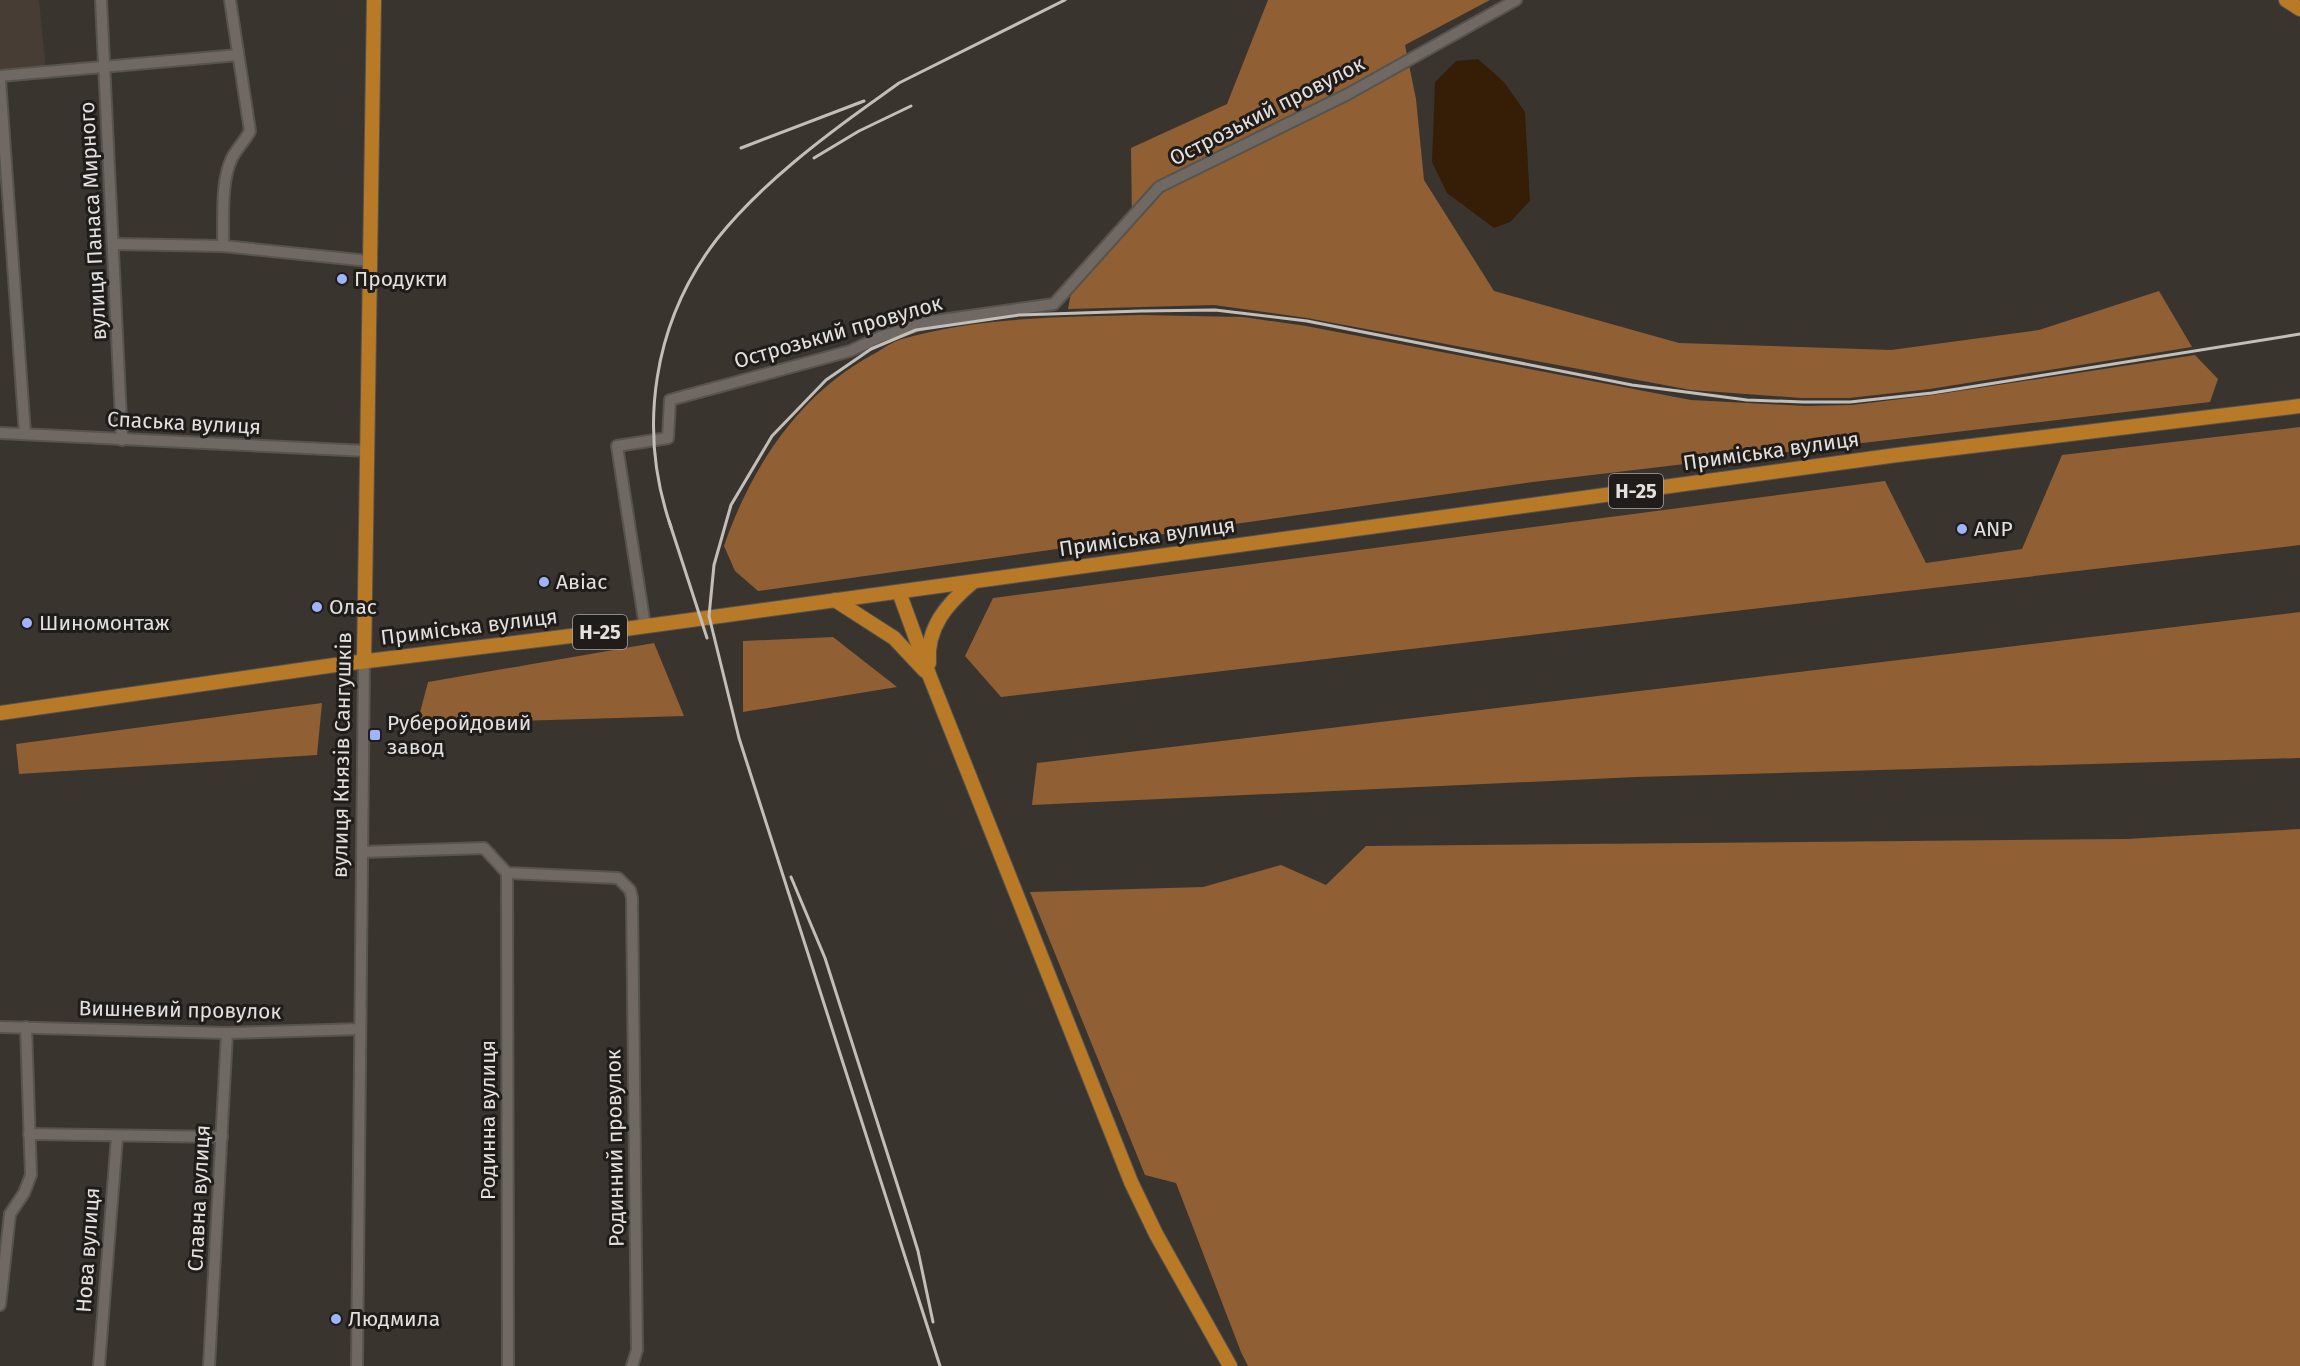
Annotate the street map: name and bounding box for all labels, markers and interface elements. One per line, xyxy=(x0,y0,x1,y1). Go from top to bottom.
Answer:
street label: Острозький провулок xyxy=(1165,51,1369,171)
street label: вулиця Панаса Мирного xyxy=(74,101,112,341)
place label: Продукти xyxy=(354,266,448,292)
marker: Продукти xyxy=(335,272,349,286)
street label: Острозький провулок xyxy=(731,290,945,374)
street label: Спаська вулиця xyxy=(106,406,262,440)
street label: Приміська вулиця xyxy=(1681,426,1861,476)
road number: Н-25 xyxy=(1609,474,1663,508)
street label: Приміська вулиця xyxy=(1057,512,1237,562)
place label: ANP xyxy=(1974,516,2013,542)
marker: ANP xyxy=(1955,522,1969,536)
place label: Авіас xyxy=(556,569,607,595)
marker: Авіас xyxy=(537,575,551,589)
place label: Олас xyxy=(329,594,377,620)
marker: Олас xyxy=(310,600,324,614)
street label: Приміська вулиця xyxy=(379,603,559,651)
place label: Шиномонтаж xyxy=(39,610,170,636)
road number: Н-25 xyxy=(573,615,627,649)
marker: Шиномонтаж xyxy=(20,616,34,630)
street label: вулиця Князів Сангушків xyxy=(327,632,357,878)
place label: Руберойдовий завод xyxy=(387,710,531,760)
marker: Руберойдовий завод xyxy=(368,728,382,742)
street label: Вишневий провулок xyxy=(78,995,282,1025)
street label: Родинна вулиця xyxy=(475,1040,501,1200)
street label: Родинний провулок xyxy=(600,1049,630,1247)
street label: Славна вулиця xyxy=(182,1124,216,1272)
street label: Нова вулиця xyxy=(71,1187,105,1313)
place label: Людмила xyxy=(348,1306,440,1332)
marker: Людмила xyxy=(329,1312,343,1326)

